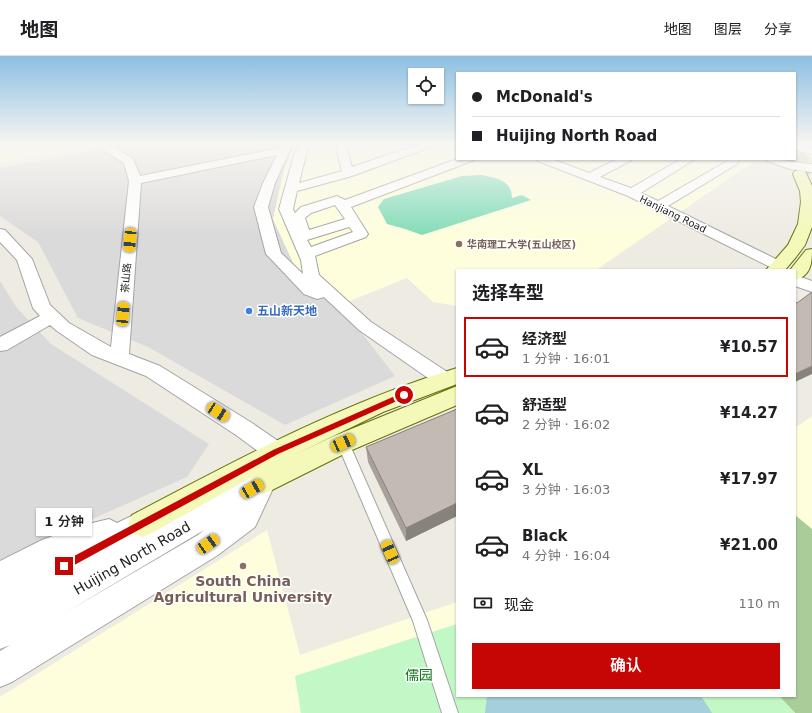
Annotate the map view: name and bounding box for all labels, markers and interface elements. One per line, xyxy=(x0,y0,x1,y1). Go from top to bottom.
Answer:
text: 地图 xyxy=(20,18,58,40)
text: 地图 xyxy=(664,21,692,37)
text: 图层 xyxy=(714,21,742,37)
text: 分享 xyxy=(764,21,792,37)
map controls xyxy=(408,68,444,104)
button: locate xyxy=(408,68,444,104)
text: McDonald's xyxy=(496,88,593,106)
text: Huijing North Road xyxy=(496,127,657,145)
street label: Hanjiang Road xyxy=(638,193,708,235)
car xyxy=(123,228,137,252)
place label: 华南理工大学(五山校区) xyxy=(467,238,576,250)
marker: 华南理工大学(五山校区) xyxy=(454,239,464,249)
street label: 茶山路 xyxy=(119,263,133,293)
text: 选择车型 xyxy=(472,282,544,303)
car xyxy=(116,302,130,326)
place label: 五山新天地 xyxy=(257,304,317,318)
marker: 五山新天地 xyxy=(244,306,254,316)
icon: car xyxy=(474,329,510,365)
text: 经济型 xyxy=(522,330,567,348)
text: ¥10.57 xyxy=(720,338,778,356)
text: 1 分钟 · 16:01 xyxy=(522,351,610,366)
route start xyxy=(395,386,413,404)
icon: car xyxy=(474,395,510,431)
text: 舒适型 xyxy=(522,396,567,414)
car xyxy=(205,400,231,424)
text: ¥14.27 xyxy=(720,404,778,422)
text: 2 分钟 · 16:02 xyxy=(522,417,610,432)
car xyxy=(330,433,356,453)
icon: car xyxy=(474,461,510,497)
text: XL xyxy=(522,461,543,479)
text: ¥17.97 xyxy=(720,470,778,488)
car xyxy=(239,478,265,500)
text: 3 分钟 · 16:03 xyxy=(522,482,610,497)
callout: 1 分钟 xyxy=(36,508,92,536)
text: 1 分钟 xyxy=(44,514,84,529)
street label: Huijing North Road xyxy=(71,518,193,598)
icon: car xyxy=(474,527,510,563)
text: Black xyxy=(522,527,568,545)
car xyxy=(195,532,221,556)
text: ¥21.00 xyxy=(720,536,778,554)
car xyxy=(380,539,400,565)
text: 4 分钟 · 16:04 xyxy=(522,548,610,563)
route end xyxy=(55,557,73,575)
marker: South China Agricultural University xyxy=(238,561,248,571)
place label: South China Agricultural University xyxy=(154,573,332,605)
icon: cash xyxy=(472,592,494,614)
text: 现金 xyxy=(504,596,534,614)
text: 110 m xyxy=(738,596,780,611)
button: 确认 xyxy=(472,643,780,689)
park label: 儒园 xyxy=(405,667,433,683)

